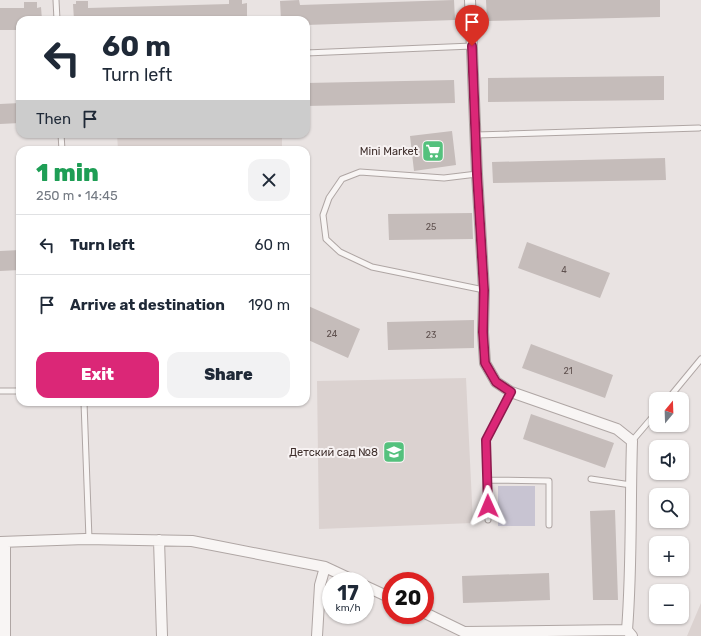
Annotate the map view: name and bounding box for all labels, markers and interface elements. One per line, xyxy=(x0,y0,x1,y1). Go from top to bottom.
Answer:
pin xyxy=(455,5,489,46)
icon: arrive xyxy=(461,11,483,33)
text: 60 m xyxy=(102,30,171,63)
icon: left xyxy=(36,32,88,84)
text: Turn left xyxy=(102,64,172,86)
icon: arrive xyxy=(79,108,101,130)
text: Then xyxy=(36,110,71,128)
supermarket icon: Mini Market xyxy=(420,138,446,164)
place label: Mini Market xyxy=(360,145,419,158)
text: 1 min xyxy=(36,159,99,187)
button: close xyxy=(248,159,290,201)
text: 250 m · 14:45 xyxy=(36,188,118,203)
house number: 25 xyxy=(426,222,436,232)
icon: left xyxy=(36,234,58,256)
text: Turn left xyxy=(70,236,135,254)
text: 60 m xyxy=(254,236,290,254)
house number: 4 xyxy=(561,265,567,275)
icon: arrive xyxy=(36,294,58,316)
text: Arrive at destination xyxy=(70,296,225,314)
text: 190 m xyxy=(248,296,290,314)
house number: 24 xyxy=(327,329,338,339)
house number: 23 xyxy=(426,330,436,340)
button: Exit xyxy=(36,352,159,398)
button: Share xyxy=(167,352,290,398)
house number: 21 xyxy=(563,366,573,376)
north arrow xyxy=(649,392,689,432)
map controls xyxy=(649,392,689,624)
school or university icon: Детский сад №8 xyxy=(381,439,407,465)
button: sound xyxy=(649,440,689,480)
place label: Детский сад №8 xyxy=(289,446,378,459)
position arrow xyxy=(467,485,509,527)
button: search xyxy=(649,488,689,528)
button: + xyxy=(649,536,689,576)
speed limit sign: 20 xyxy=(382,572,434,624)
text: 17 xyxy=(337,581,359,605)
button: − xyxy=(649,584,689,624)
text: km/h xyxy=(336,602,360,614)

